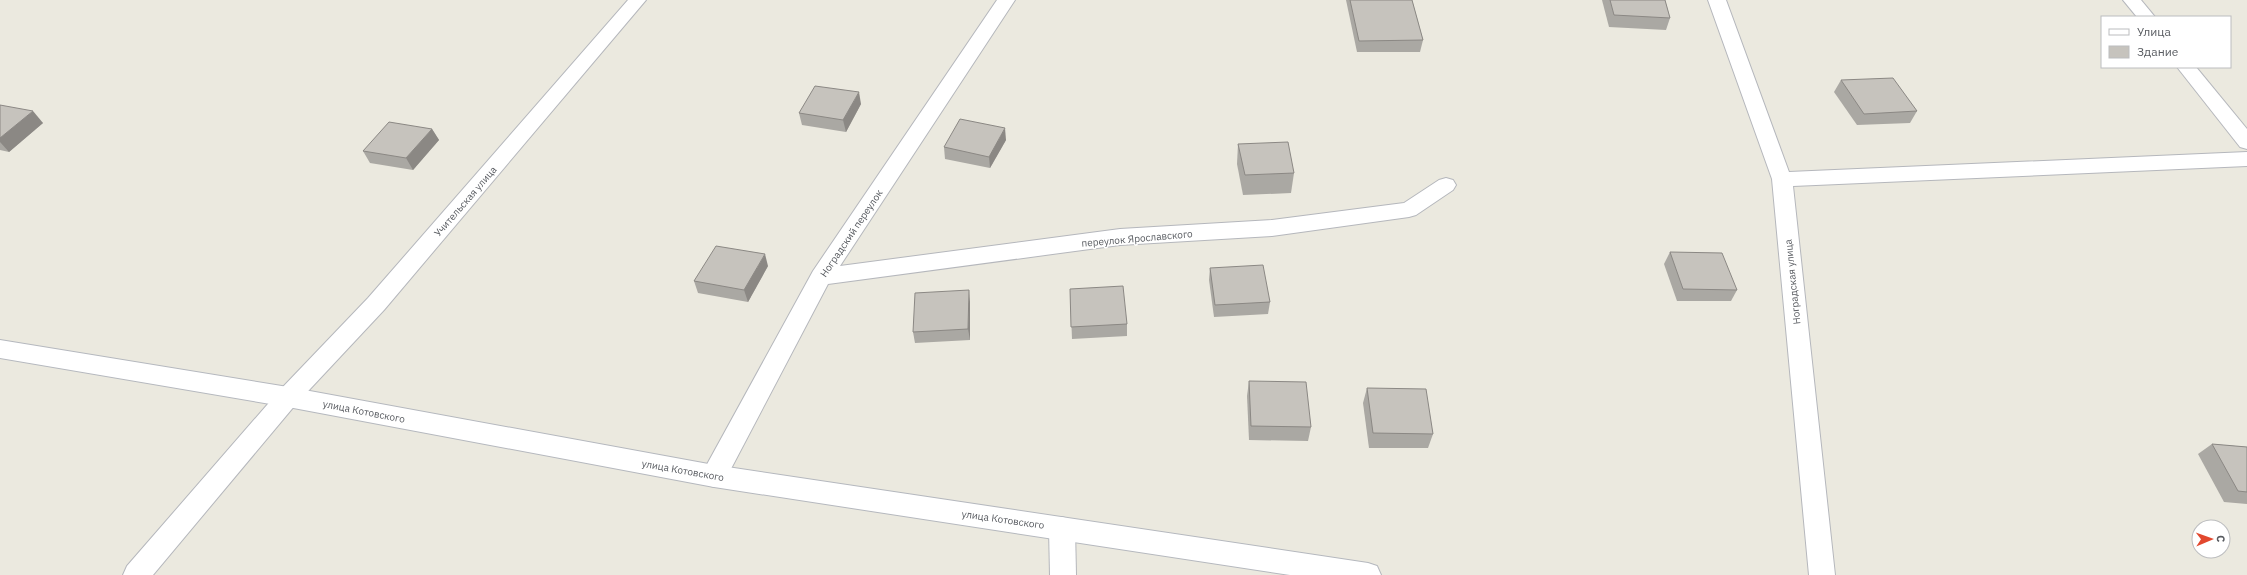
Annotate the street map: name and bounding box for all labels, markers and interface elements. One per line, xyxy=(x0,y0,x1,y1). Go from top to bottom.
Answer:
legend xyxy=(2101,16,2231,68)
text: Улица xyxy=(2137,24,2171,39)
text: Здание xyxy=(2137,44,2179,59)
street label: Учительская улица xyxy=(431,163,500,239)
street label: Ноградский переулок xyxy=(817,187,886,280)
street label: переулок Ярославского xyxy=(1081,227,1194,250)
street label: Ноградская улица xyxy=(1781,238,1803,325)
street label: улица Котовского xyxy=(322,397,406,426)
street label: улица Котовского xyxy=(641,457,725,484)
street label: улица Котовского xyxy=(961,507,1046,532)
north arrow xyxy=(2191,519,2231,559)
text: С xyxy=(2214,535,2228,542)

